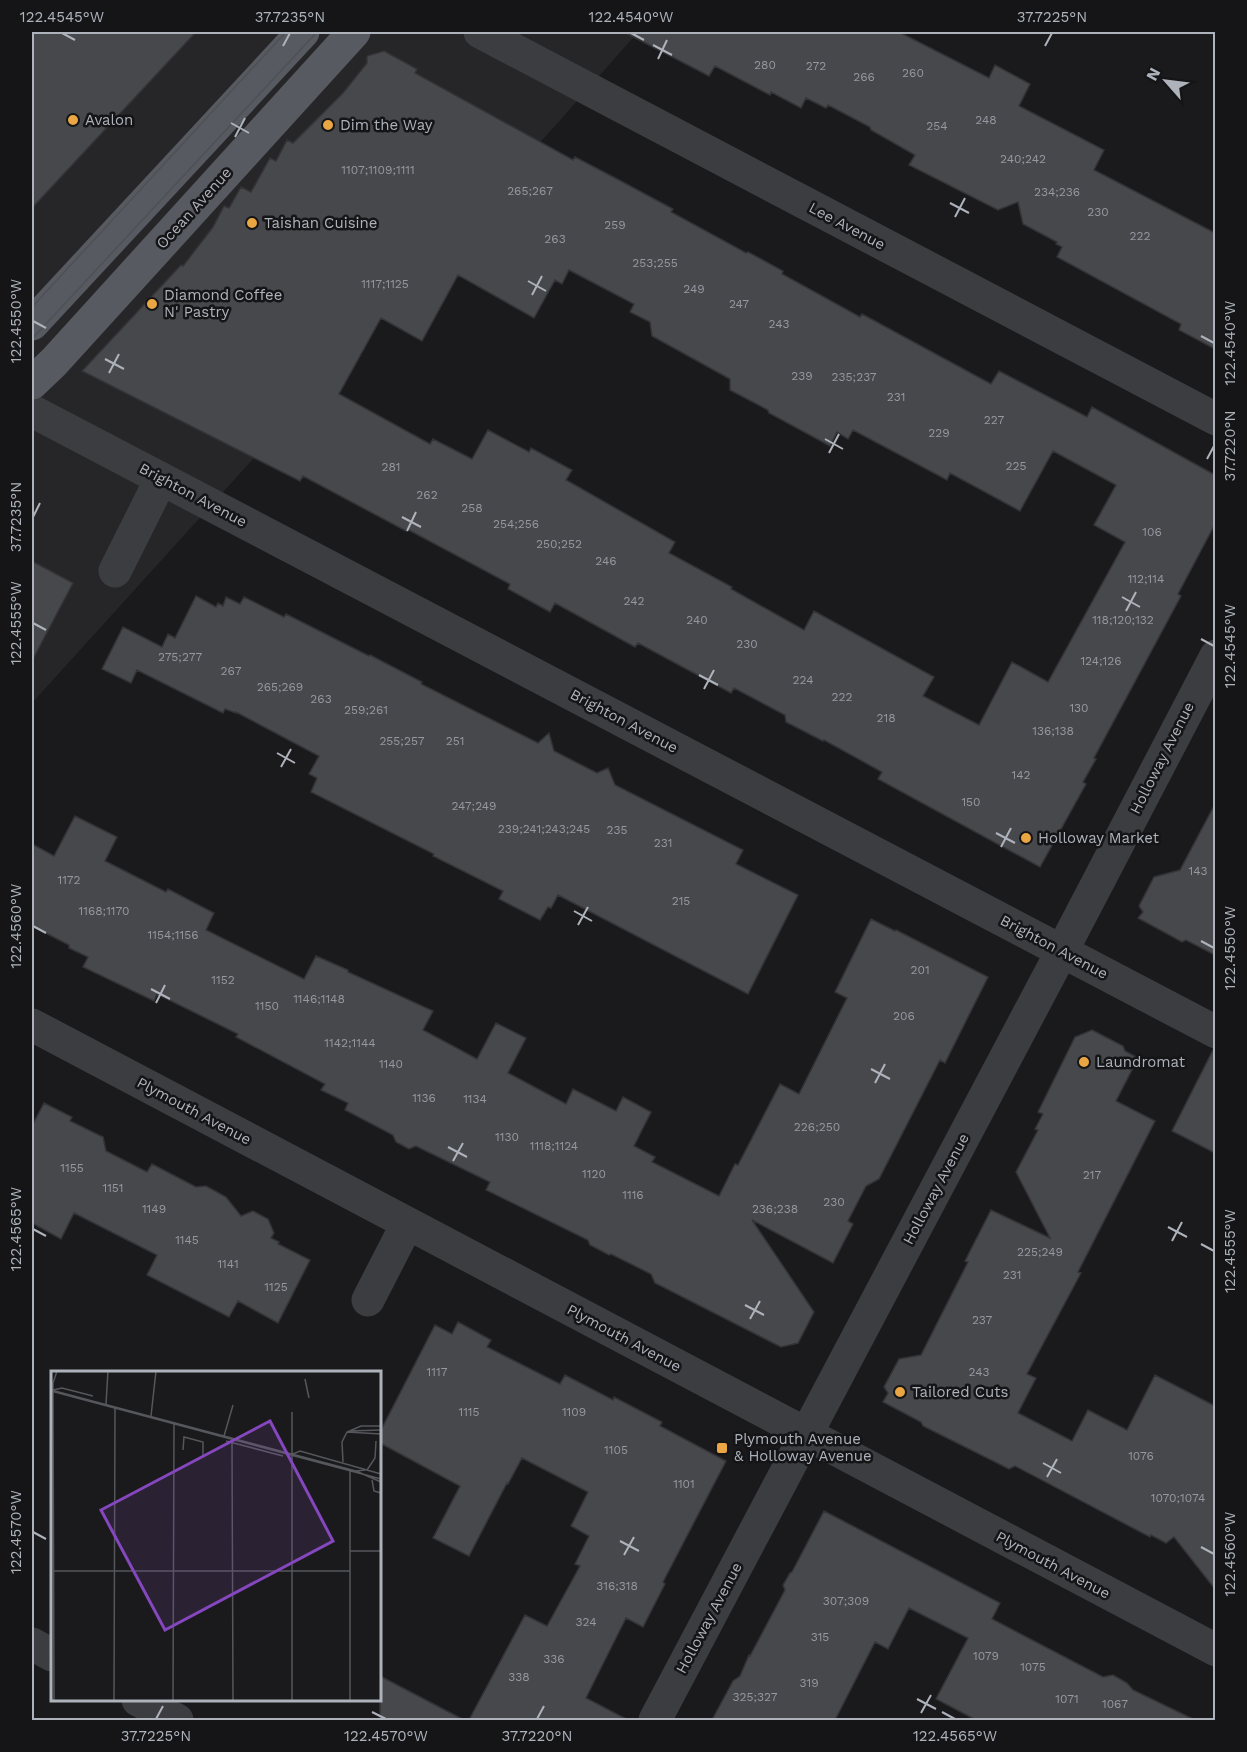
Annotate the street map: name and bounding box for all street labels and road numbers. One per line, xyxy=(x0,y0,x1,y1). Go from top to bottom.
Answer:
street label: Ocean Avenue xyxy=(153,163,235,253)
street label: Lee Avenue xyxy=(806,198,888,254)
street label: Brighton Avenue xyxy=(136,459,250,531)
street label: Brighton Avenue xyxy=(567,685,681,757)
street label: Holloway Avenue xyxy=(1126,699,1198,817)
street label: Brighton Avenue xyxy=(997,911,1111,983)
street label: Plymouth Avenue xyxy=(134,1073,254,1149)
street label: Holloway Avenue xyxy=(899,1130,973,1248)
street label: Plymouth Avenue xyxy=(564,1300,684,1376)
street label: Plymouth Avenue xyxy=(993,1527,1113,1603)
street label: Holloway Avenue xyxy=(672,1559,746,1677)

